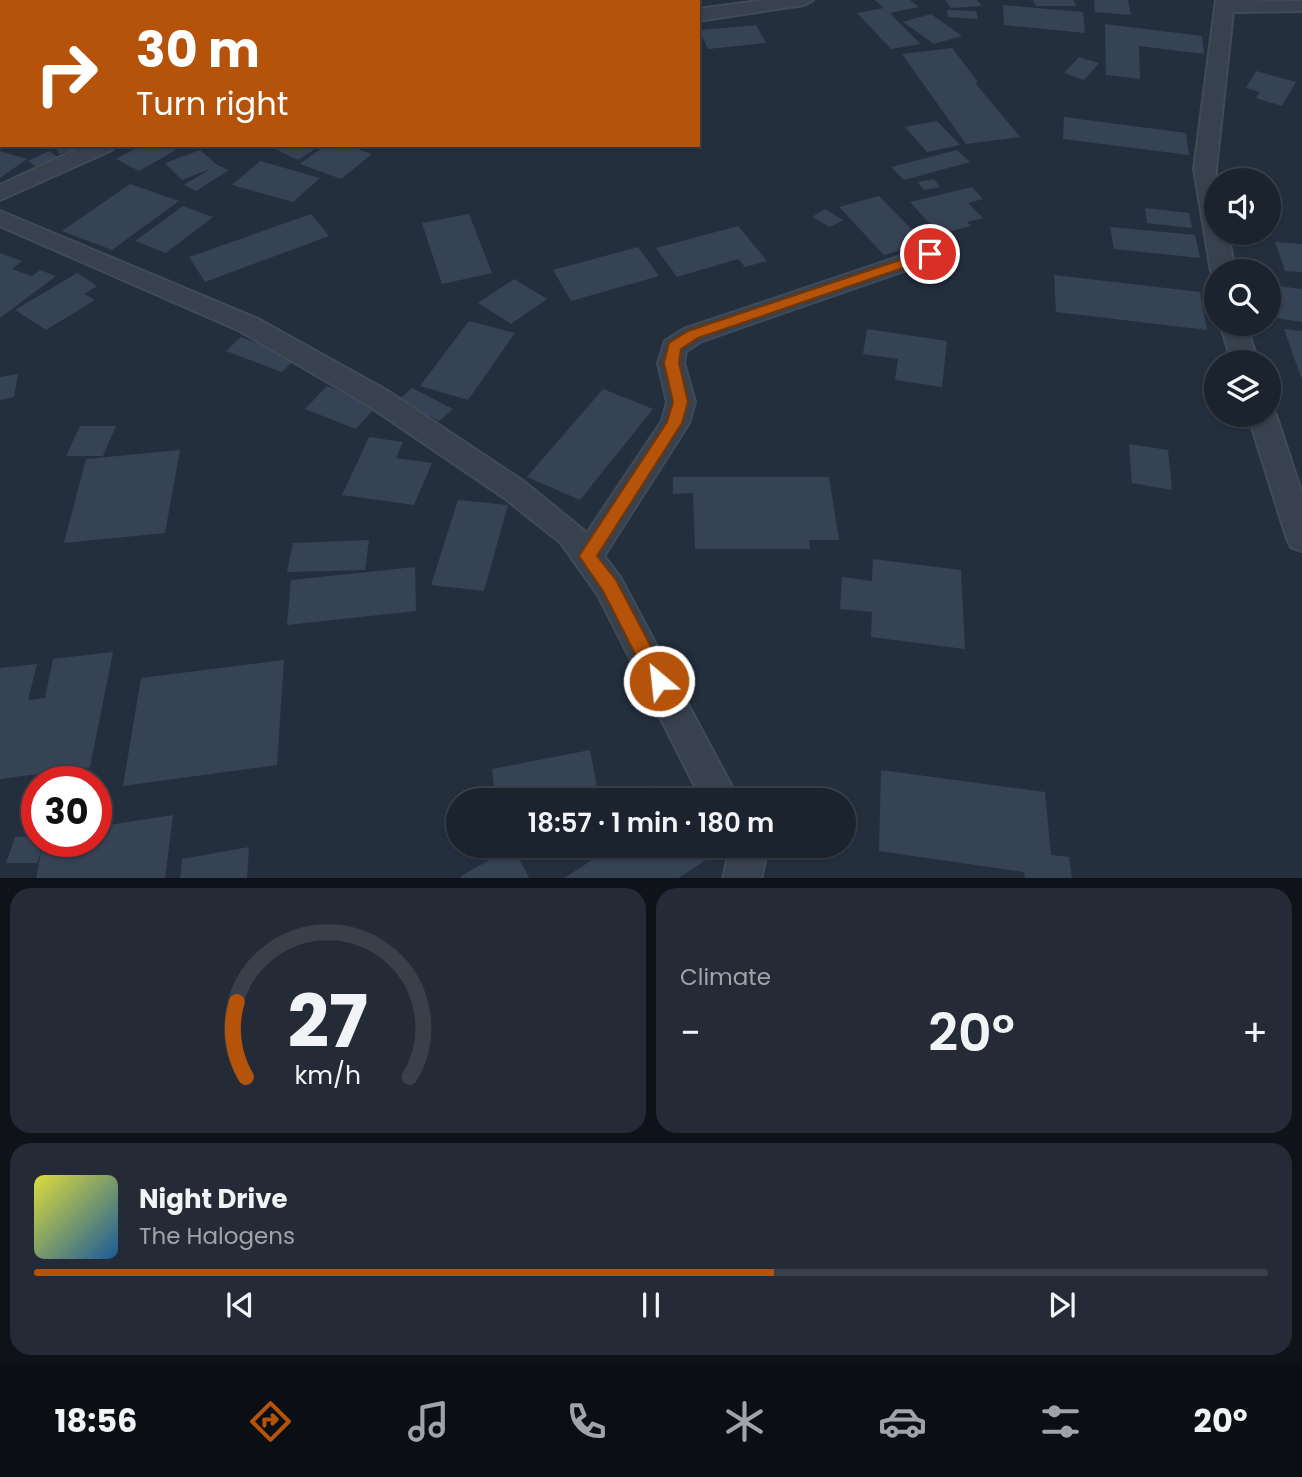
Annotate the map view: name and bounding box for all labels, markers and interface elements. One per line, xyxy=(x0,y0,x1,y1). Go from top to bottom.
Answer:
text: 30 m xyxy=(136,16,260,84)
icon: right xyxy=(21,28,112,119)
text: Turn right xyxy=(136,81,288,126)
map controls xyxy=(1204,168,1281,427)
button: sound xyxy=(1204,168,1281,245)
pin xyxy=(900,224,960,284)
icon: arrive xyxy=(911,235,949,273)
button: search xyxy=(1204,259,1281,336)
button: layers xyxy=(1204,350,1281,427)
position arrow xyxy=(622,644,696,718)
speed limit sign: 30 xyxy=(21,766,112,857)
text: 18:57 · 1 min · 180 m xyxy=(528,805,774,841)
text: Climate xyxy=(680,961,771,993)
text: 27 xyxy=(288,971,368,1072)
text: 20° xyxy=(928,996,1015,1069)
text: − xyxy=(680,1006,701,1059)
text: + xyxy=(1242,1006,1268,1059)
text: km/h xyxy=(295,1057,361,1092)
text: Night Drive xyxy=(139,1181,287,1217)
text: The Halogens xyxy=(139,1220,295,1252)
icon: previous xyxy=(221,1286,259,1324)
icon: pause xyxy=(632,1286,670,1324)
icon: next xyxy=(1043,1286,1081,1324)
icon: directions xyxy=(246,1397,295,1446)
icon: music xyxy=(404,1397,453,1446)
icon: phone xyxy=(562,1397,611,1446)
icon: climate xyxy=(720,1397,769,1446)
icon: car xyxy=(878,1397,927,1446)
icon: filters xyxy=(1036,1397,1085,1446)
text: 18:56 xyxy=(54,1398,137,1443)
text: 20° xyxy=(1194,1398,1248,1443)

